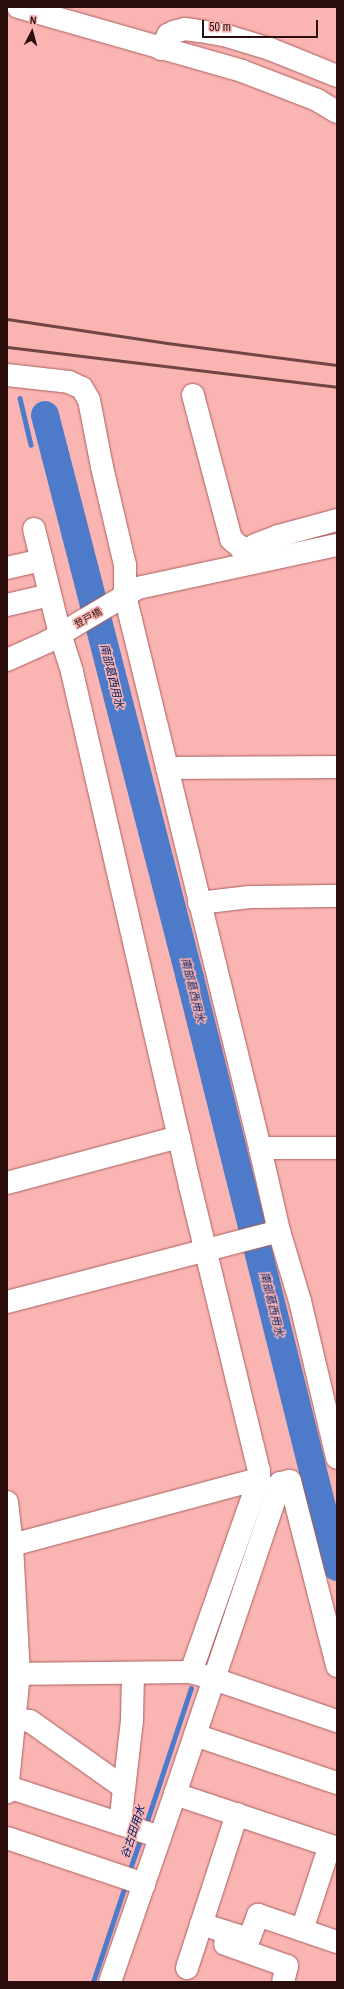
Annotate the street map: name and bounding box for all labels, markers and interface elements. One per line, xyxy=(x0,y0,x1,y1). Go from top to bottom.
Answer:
north arrow xyxy=(12,12,52,52)
scale bar xyxy=(204,12,320,38)
text: N xyxy=(29,13,37,27)
text: 50 m xyxy=(209,19,231,35)
street label: 登戸橋 xyxy=(72,605,104,631)
water label: 南部葛西用水 xyxy=(98,642,126,710)
water label: 南部葛西用水 xyxy=(179,956,207,1024)
water label: 南部葛西用水 xyxy=(258,1270,286,1338)
water label: 谷古田用水 xyxy=(118,1804,148,1860)

